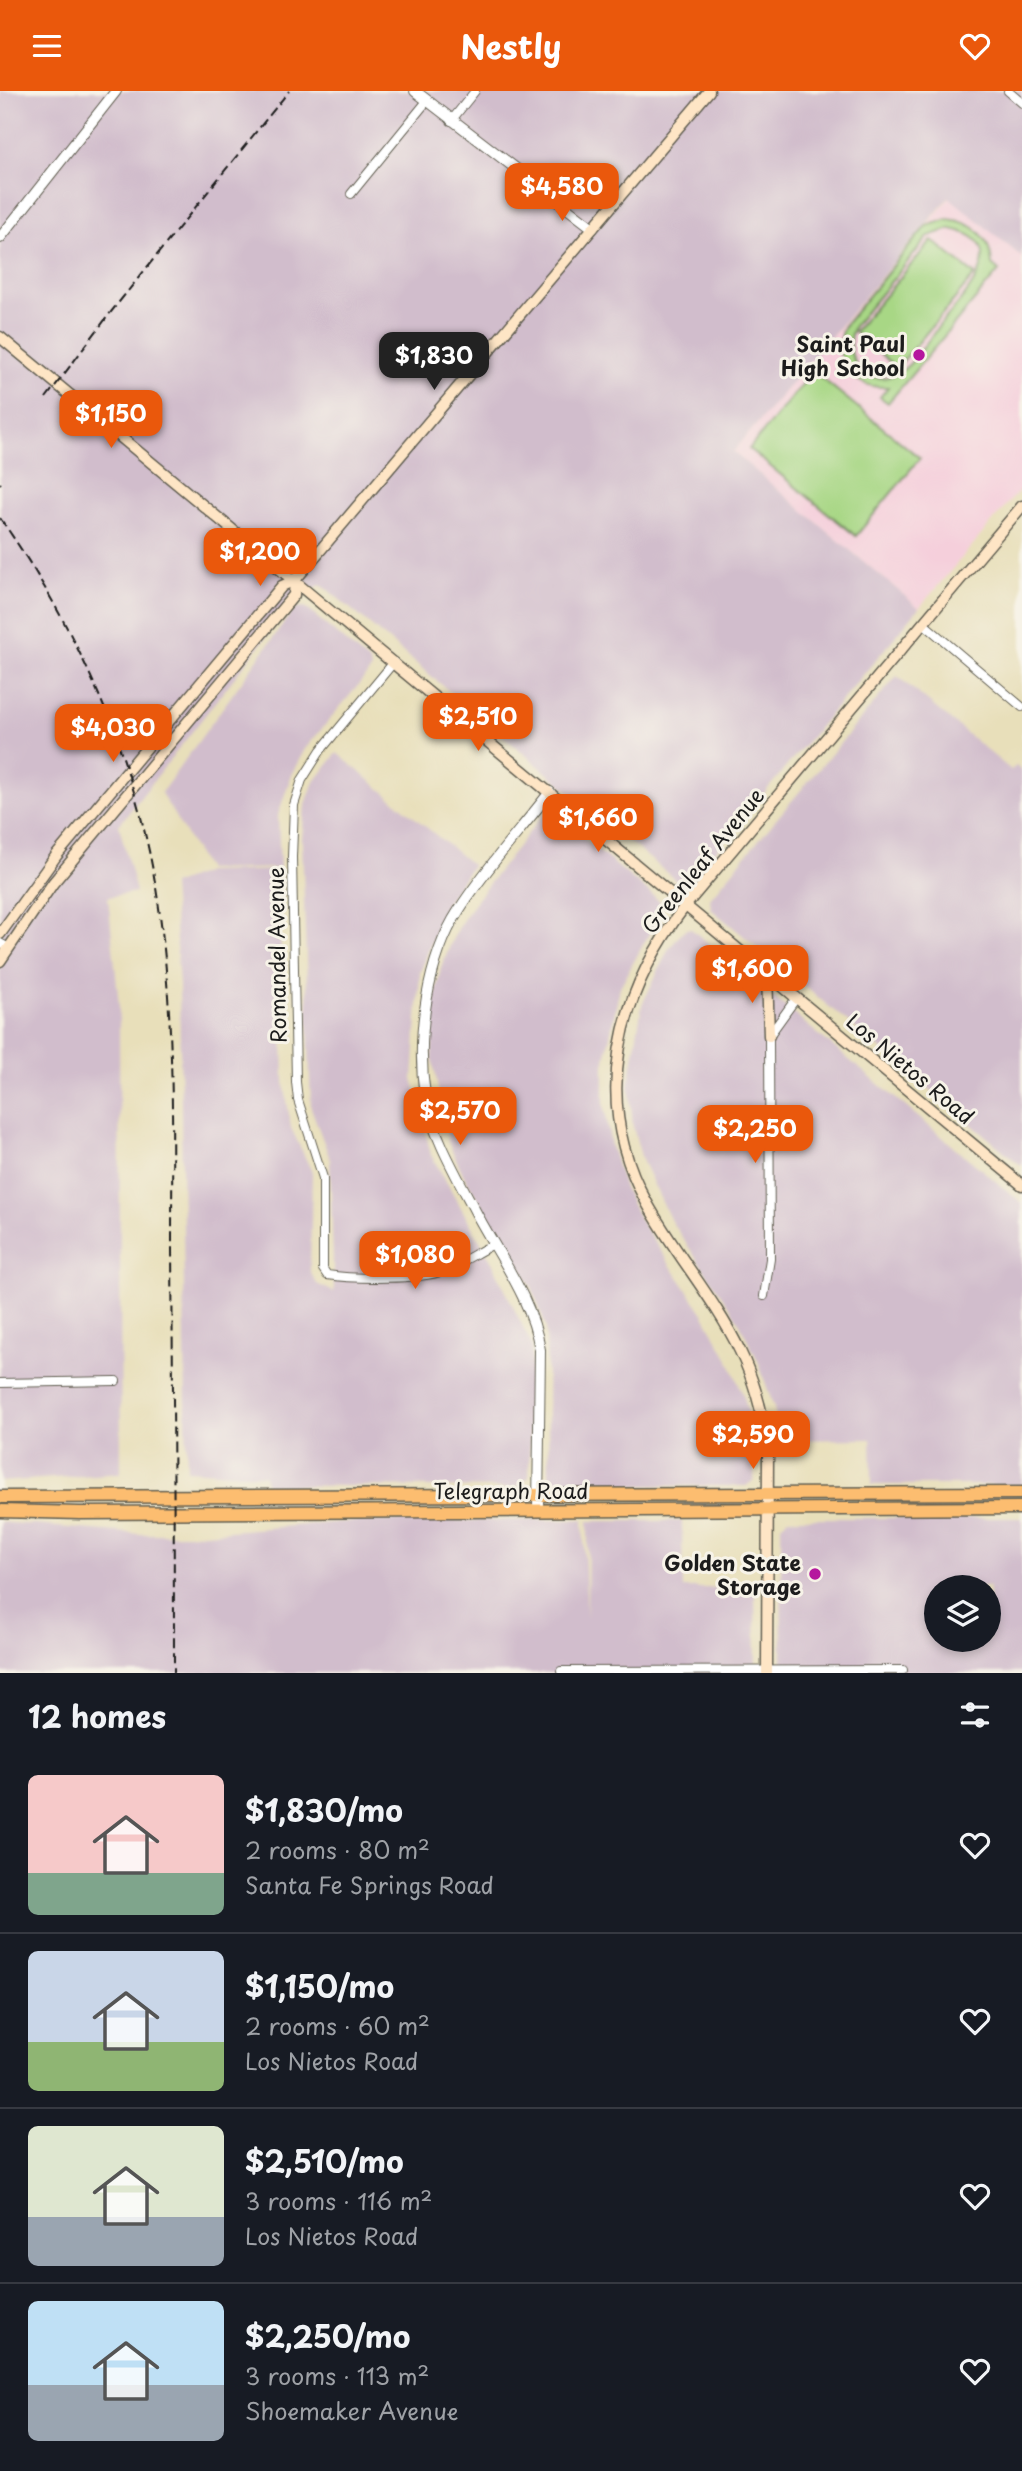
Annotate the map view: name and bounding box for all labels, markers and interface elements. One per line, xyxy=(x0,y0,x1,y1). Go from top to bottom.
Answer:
text: Nestly xyxy=(461,22,561,70)
icon: menu xyxy=(28,27,66,65)
icon: heart xyxy=(956,27,994,65)
pin: $4,580 xyxy=(505,163,619,223)
text: $4,580 xyxy=(521,168,603,203)
place label: Saint Paul High School xyxy=(781,327,905,383)
pin: $1,830 xyxy=(377,333,491,392)
text: $1,830 xyxy=(395,337,473,372)
marker: Saint Paul High School xyxy=(911,347,927,363)
pin: $1,150 xyxy=(54,391,168,450)
text: $1,150 xyxy=(75,395,147,430)
pin: $1,200 xyxy=(203,529,317,588)
text: $1,200 xyxy=(220,533,300,568)
pin: $2,510 xyxy=(421,693,535,753)
text: $2,510 xyxy=(439,698,517,733)
pin: $4,030 xyxy=(56,705,170,764)
text: $4,030 xyxy=(71,709,155,744)
street label: Greenleaf Avenue xyxy=(633,780,771,940)
pin: $1,660 xyxy=(541,795,655,854)
text: $1,660 xyxy=(558,799,638,834)
street label: Romandel Avenue xyxy=(258,867,294,1043)
pin: $1,600 xyxy=(695,946,809,1005)
text: $1,600 xyxy=(712,950,792,985)
street label: Los Nietos Road xyxy=(840,1005,982,1131)
pin: $2,570 xyxy=(403,1087,517,1147)
text: $2,570 xyxy=(420,1092,500,1127)
pin: $2,250 xyxy=(698,1105,812,1165)
text: $2,250 xyxy=(713,1110,797,1145)
pin: $1,080 xyxy=(358,1231,472,1291)
text: $1,080 xyxy=(375,1236,455,1271)
pin: $2,590 xyxy=(696,1411,810,1471)
text: $2,590 xyxy=(712,1416,794,1451)
street label: Telegraph Road xyxy=(434,1474,588,1506)
place label: Golden State Storage xyxy=(664,1546,801,1602)
marker: Golden State Storage xyxy=(807,1566,823,1582)
map controls xyxy=(924,1575,1001,1652)
button: layers xyxy=(924,1575,1001,1652)
text: 12 homes xyxy=(28,1693,166,1738)
icon: filters xyxy=(956,1696,994,1734)
text: $1,830/mo xyxy=(245,1787,403,1832)
icon: home xyxy=(84,1803,168,1887)
icon: heart xyxy=(956,1826,994,1864)
text: 2 rooms · 80 m² xyxy=(245,1832,430,1867)
text: Santa Fe Springs Road xyxy=(245,1867,494,1902)
text: $1,150/mo xyxy=(245,1963,394,2008)
icon: home xyxy=(84,1979,168,2063)
icon: heart xyxy=(956,2002,994,2040)
text: 2 rooms · 60 m² xyxy=(245,2008,430,2043)
text: Los Nietos Road xyxy=(245,2043,419,2078)
text: $2,510/mo xyxy=(245,2138,404,2183)
icon: home xyxy=(84,2154,168,2238)
icon: heart xyxy=(956,2177,994,2215)
text: 3 rooms · 116 m² xyxy=(245,2183,432,2218)
text: Los Nietos Road xyxy=(245,2218,419,2253)
text: $2,250/mo xyxy=(245,2313,410,2358)
icon: home xyxy=(84,2329,168,2413)
icon: heart xyxy=(956,2352,994,2390)
text: 3 rooms · 113 m² xyxy=(245,2358,429,2393)
text: Shoemaker Avenue xyxy=(245,2393,458,2428)

